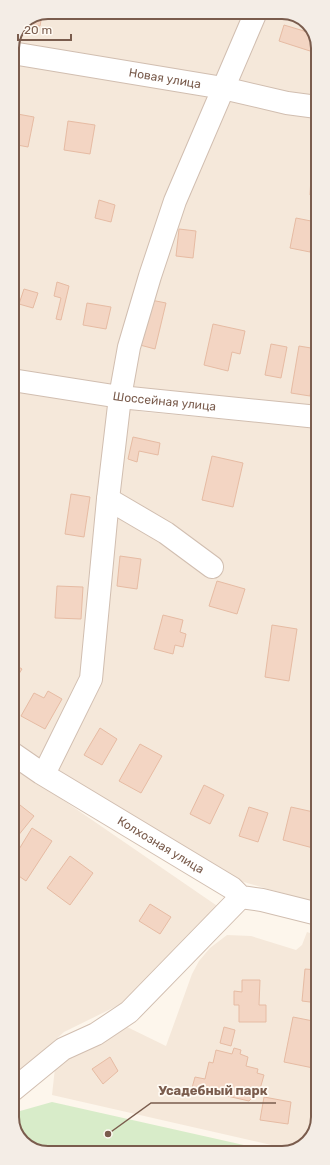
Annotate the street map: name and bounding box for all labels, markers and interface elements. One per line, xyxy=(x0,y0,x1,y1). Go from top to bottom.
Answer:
scale bar xyxy=(18,16,71,42)
text: 20 m xyxy=(24,23,52,37)
street label: Новая улица xyxy=(128,65,202,91)
street label: Шоссейная улица xyxy=(112,389,217,414)
street label: Колхозная улица xyxy=(115,814,207,877)
callout: Усадебный парк xyxy=(151,1078,276,1103)
text: Усадебный парк xyxy=(158,1083,268,1098)

